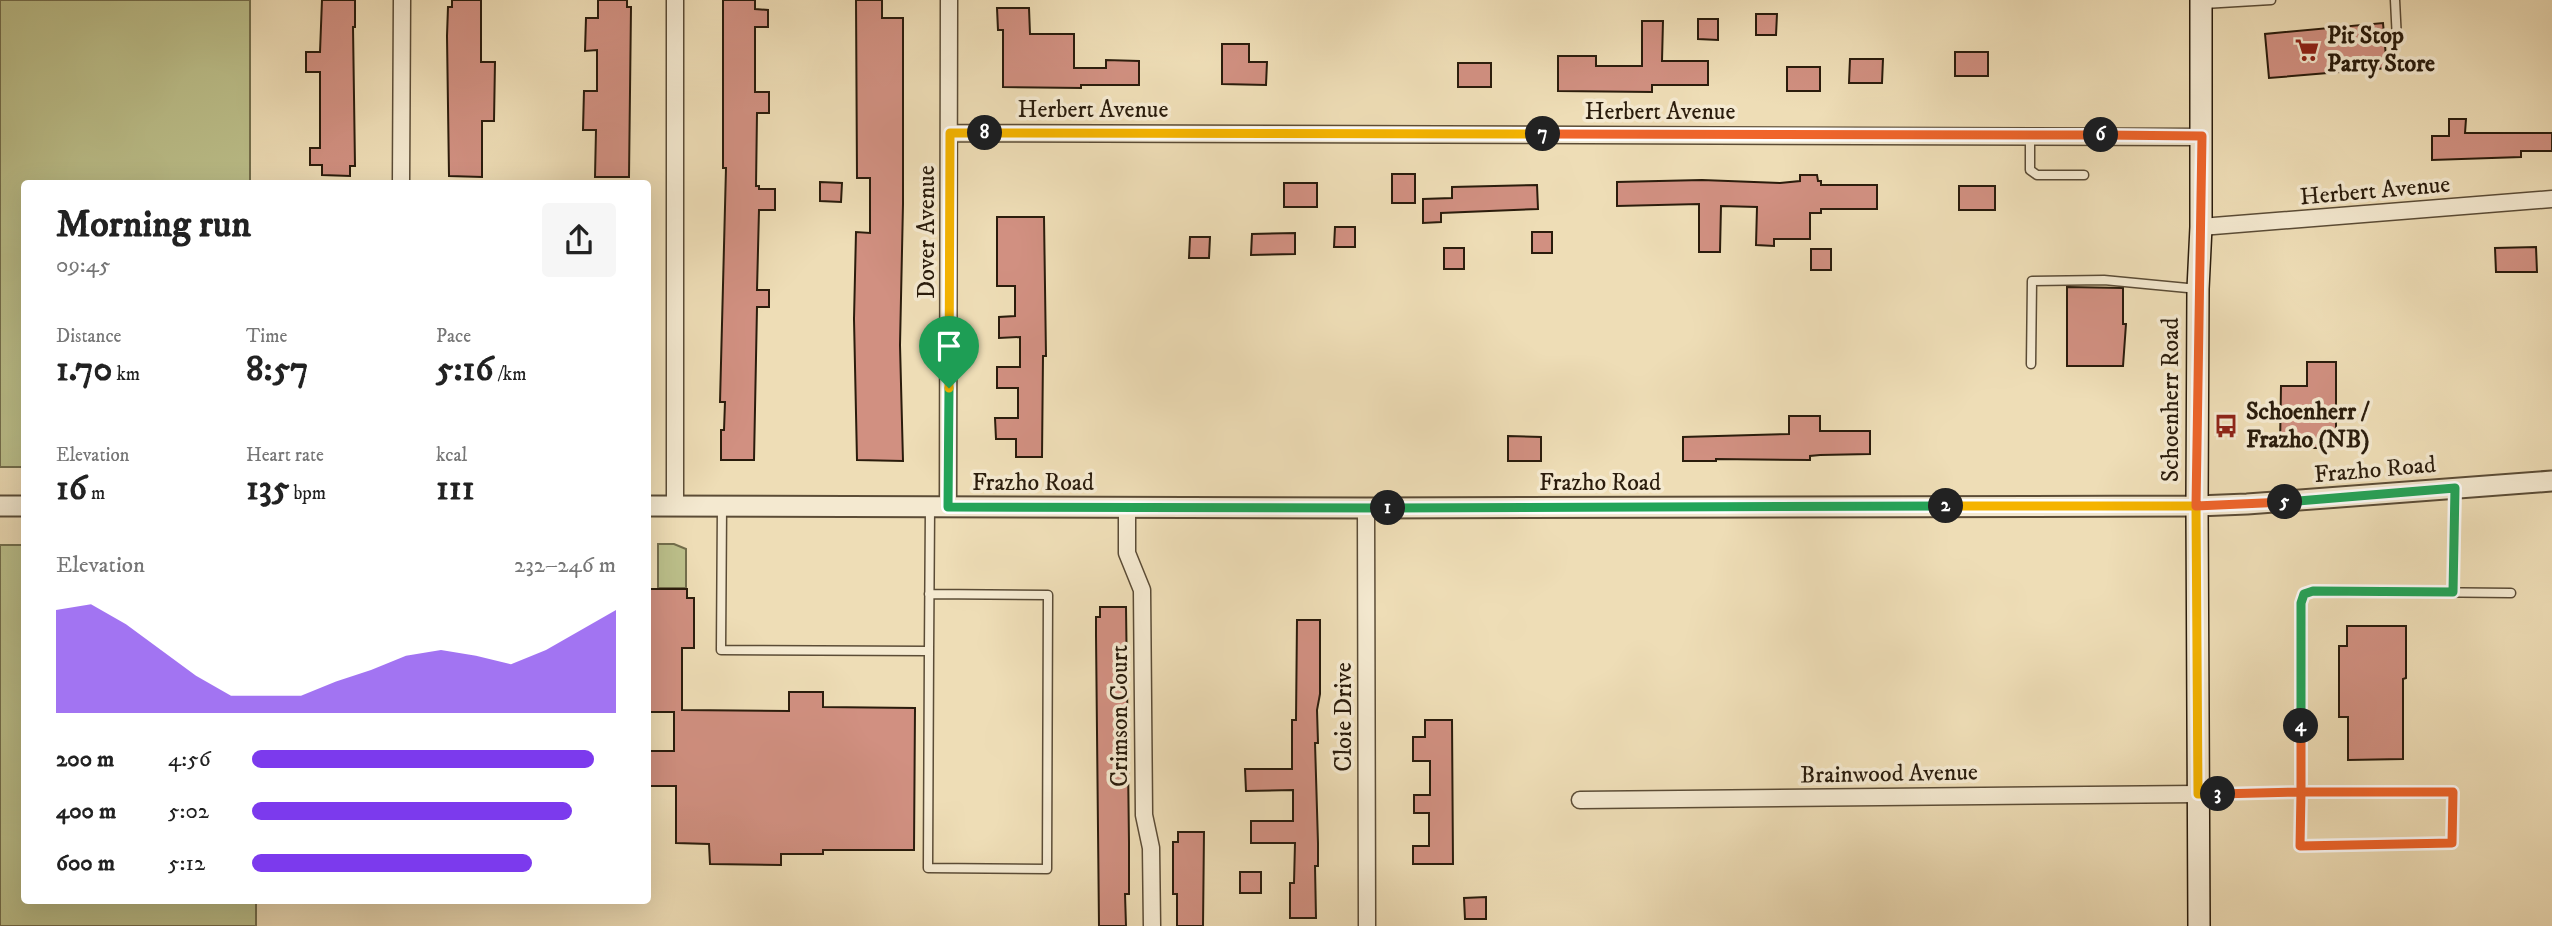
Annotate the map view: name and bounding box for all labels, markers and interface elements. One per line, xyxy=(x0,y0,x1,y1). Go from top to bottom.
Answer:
place label: Pit Stop Party Store xyxy=(2327,21,2435,79)
supermarket icon: Pit Stop Party Store xyxy=(2293,36,2321,64)
street label: Herbert Avenue xyxy=(1018,95,1168,125)
street label: Herbert Avenue xyxy=(1585,97,1735,127)
pin: 8 xyxy=(968,116,1002,150)
pin: 7 xyxy=(1526,116,1560,152)
pin: 6 xyxy=(2084,118,2118,152)
text: 8 xyxy=(980,121,989,144)
text: 7 xyxy=(1537,122,1548,145)
text: 6 xyxy=(2096,123,2105,146)
street label: Dover Avenue xyxy=(912,165,942,299)
street label: Herbert Avenue xyxy=(2299,169,2451,213)
text: Morning run xyxy=(56,201,251,249)
button: share xyxy=(542,203,616,277)
text: 09:45 xyxy=(56,251,110,280)
pin xyxy=(919,316,979,388)
street label: Schoenherr Road xyxy=(2156,318,2186,482)
text: Distance xyxy=(56,325,121,348)
text: Time xyxy=(246,325,287,348)
text: Pace xyxy=(436,325,471,348)
icon: arrive xyxy=(930,327,968,365)
text: 1.70 xyxy=(56,348,112,392)
text: 8:57 xyxy=(246,348,308,392)
text: 5:16 xyxy=(436,348,493,392)
text: km xyxy=(112,363,140,386)
text: /km xyxy=(493,363,526,386)
place label: Schoenherr / Frazho (NB) xyxy=(2246,397,2370,455)
bus stop icon: Schoenherr / Frazho (NB) xyxy=(2212,412,2240,440)
text: Elevation xyxy=(56,444,130,467)
text: Heart rate xyxy=(246,444,324,467)
text: kcal xyxy=(436,444,467,467)
street label: Frazho Road xyxy=(2313,450,2437,490)
text: 16 xyxy=(56,467,87,511)
text: 135 xyxy=(246,467,289,511)
text: 111 xyxy=(436,467,475,511)
street label: Frazho Road xyxy=(972,468,1094,498)
street label: Frazho Road xyxy=(1539,468,1661,498)
text: m xyxy=(87,482,105,505)
text: bpm xyxy=(289,482,326,505)
pin: 5 xyxy=(2268,484,2302,520)
pin: 2 xyxy=(1928,489,1964,524)
pin: 1 xyxy=(1370,490,1406,526)
text: 5 xyxy=(2280,490,2289,513)
text: 2 xyxy=(1941,494,1950,517)
text: 1 xyxy=(1384,496,1391,519)
text: Elevation xyxy=(56,551,145,580)
text: 232–246 m xyxy=(514,551,616,580)
street label: Crimson Court xyxy=(1105,645,1135,787)
street label: Cloie Drive xyxy=(1329,662,1359,772)
pin: 4 xyxy=(2284,708,2318,744)
text: 4 xyxy=(2295,714,2306,737)
text: 200 m xyxy=(56,745,114,774)
text: 4:56 xyxy=(168,745,211,774)
street label: Brainwood Avenue xyxy=(1800,757,1978,791)
pin: 3 xyxy=(2200,776,2236,812)
text: 3 xyxy=(2214,782,2221,805)
text: 400 m xyxy=(56,797,116,826)
text: 5:02 xyxy=(168,797,209,826)
text: 600 m xyxy=(56,849,115,878)
text: 5:12 xyxy=(168,849,205,878)

